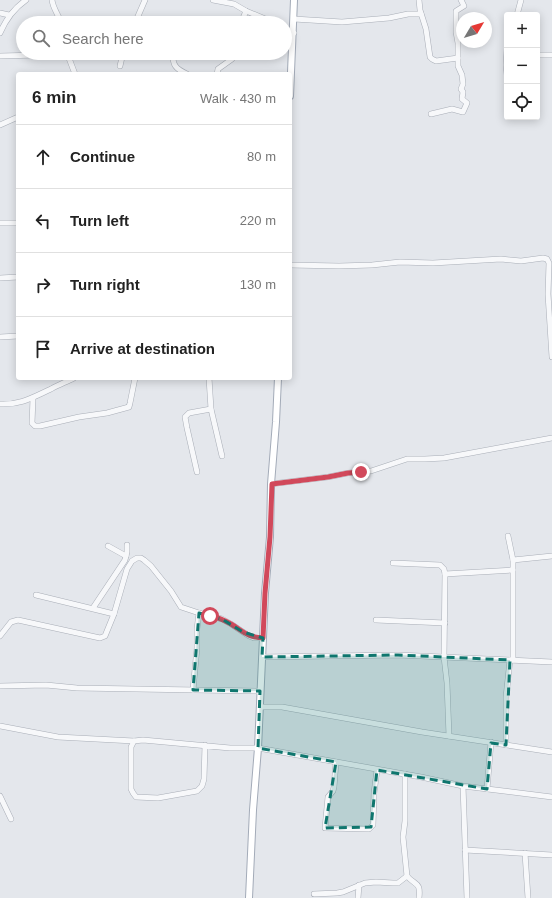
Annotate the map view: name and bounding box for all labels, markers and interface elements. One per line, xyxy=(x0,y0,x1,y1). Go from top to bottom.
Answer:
north arrow xyxy=(456,12,492,48)
map controls xyxy=(504,12,540,120)
button: + xyxy=(504,12,540,48)
search box xyxy=(16,16,292,60)
icon: search xyxy=(30,27,52,49)
text: Search here xyxy=(62,30,144,47)
button: − xyxy=(504,48,540,84)
button: locate xyxy=(504,84,540,120)
text: 6 min xyxy=(32,88,76,107)
text: Walk · 430 m xyxy=(200,91,276,106)
icon: ahead xyxy=(32,146,54,168)
text: Continue xyxy=(70,148,135,165)
text: 80 m xyxy=(247,149,276,164)
icon: left xyxy=(32,210,54,232)
text: Turn left xyxy=(70,212,129,229)
text: 220 m xyxy=(240,213,276,228)
icon: right xyxy=(32,274,54,296)
text: Turn right xyxy=(70,276,140,293)
text: 130 m xyxy=(240,277,276,292)
icon: arrive xyxy=(32,338,54,360)
text: Arrive at destination xyxy=(70,340,215,357)
route end xyxy=(352,463,370,481)
route start xyxy=(201,607,219,625)

